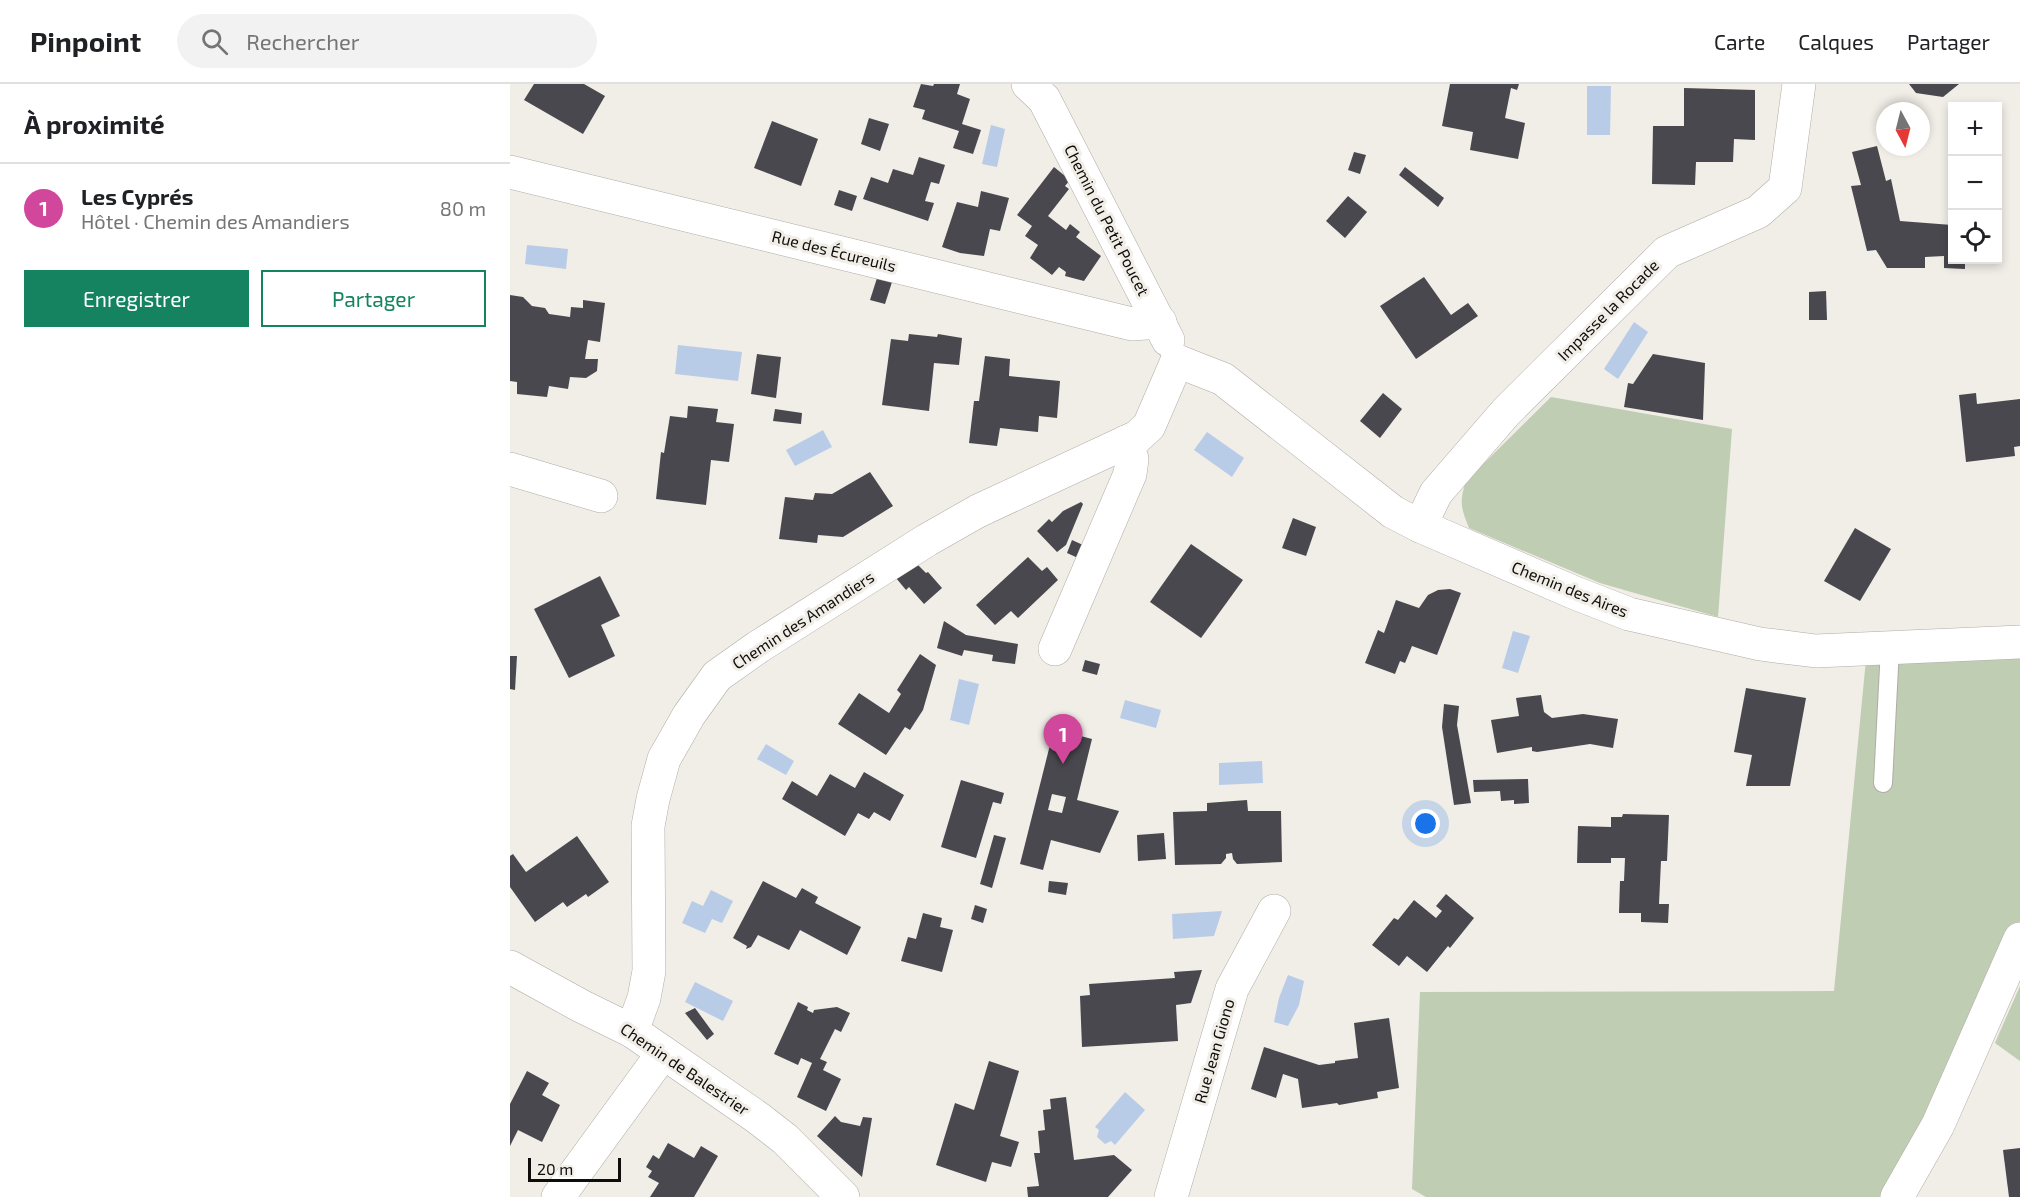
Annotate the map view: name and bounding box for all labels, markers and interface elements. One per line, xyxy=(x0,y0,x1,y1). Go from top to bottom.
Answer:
search box xyxy=(177,14,597,68)
text: Pinpoint xyxy=(30,24,141,58)
icon: search xyxy=(198,25,231,58)
text: Rechercher xyxy=(246,28,360,54)
text: Carte xyxy=(1714,29,1765,54)
text: Calques xyxy=(1798,29,1874,54)
text: Partager xyxy=(1907,29,1990,54)
north arrow xyxy=(1876,102,1930,156)
map controls xyxy=(1948,102,2002,264)
button: + xyxy=(1948,102,2002,156)
text: À proximité xyxy=(24,108,165,139)
street label: Chemin du Petit Poucet xyxy=(1061,141,1154,299)
button: − xyxy=(1948,156,2002,210)
text: Les Cyprés xyxy=(81,183,193,209)
text: 1 xyxy=(39,196,48,220)
text: 80 m xyxy=(440,196,486,220)
text: Hôtel · Chemin des Amandiers xyxy=(81,209,350,233)
button: locate xyxy=(1948,210,2002,264)
street label: Rue des Écureuils xyxy=(770,226,898,275)
street label: Impasse la Rocade xyxy=(1553,255,1662,364)
button: Enregistrer xyxy=(24,270,249,327)
button: Partager xyxy=(261,270,486,327)
street label: Chemin des Aires xyxy=(1509,557,1631,621)
street label: Chemin des Amandiers xyxy=(728,567,877,673)
pin: 1 xyxy=(1044,714,1082,764)
your location xyxy=(1411,809,1440,838)
street label: Rue Jean Giono xyxy=(1189,996,1238,1105)
street label: Chemin de Balestrier xyxy=(617,1019,754,1119)
scale bar xyxy=(528,1155,621,1182)
text: 20 m xyxy=(537,1159,573,1178)

